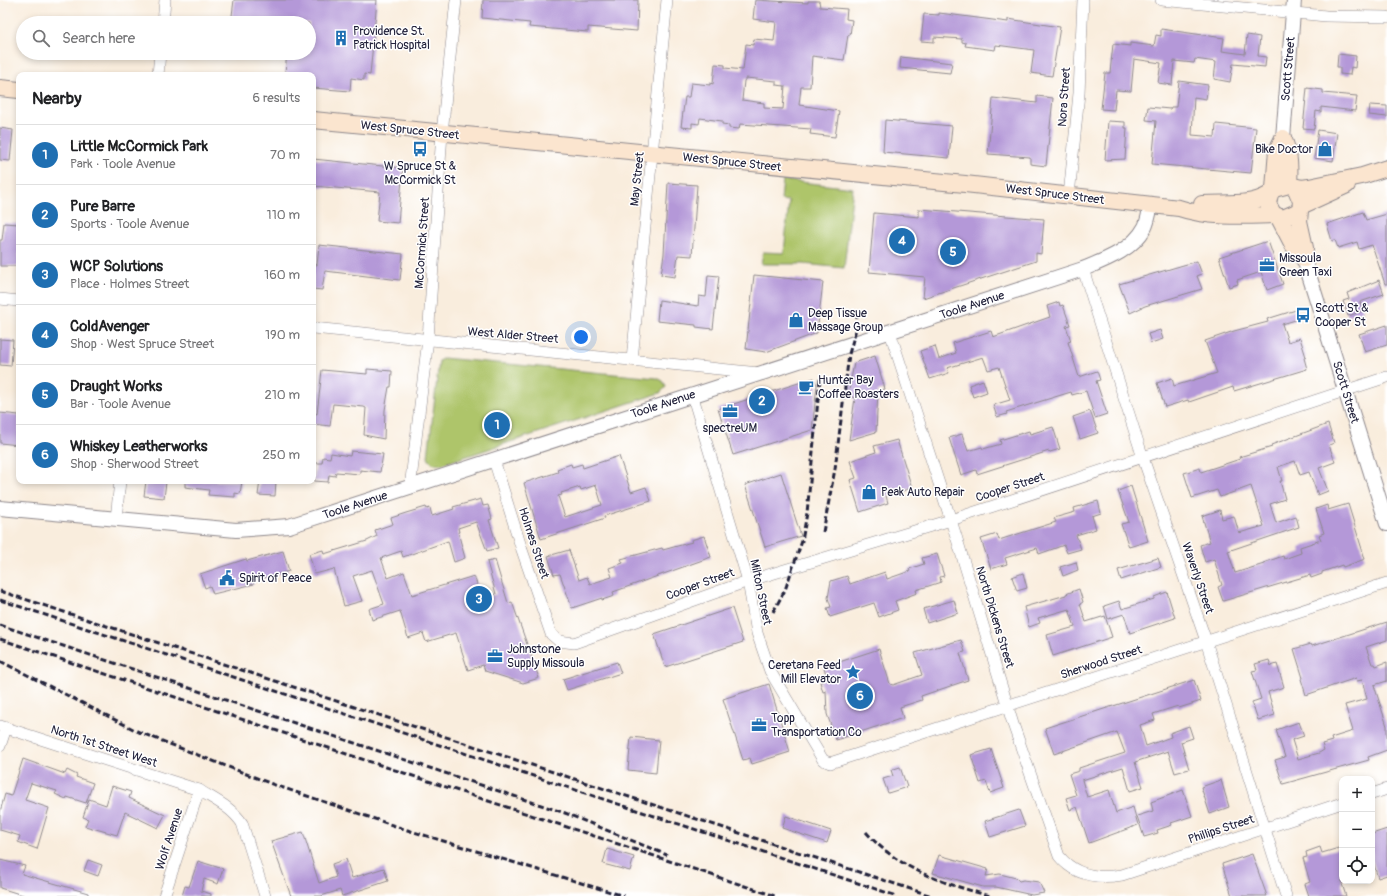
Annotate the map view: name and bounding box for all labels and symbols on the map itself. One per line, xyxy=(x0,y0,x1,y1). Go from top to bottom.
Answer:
place label: Providence St. Patrick Hospital xyxy=(353,24,430,53)
building icon: Providence St. Patrick Hospital xyxy=(332,29,350,47)
street label: Scott Street xyxy=(1278,36,1299,102)
street label: Nora Street xyxy=(1055,67,1074,127)
street label: West Spruce Street xyxy=(360,118,460,143)
bus stop icon: W Spruce St & McCormick St xyxy=(411,140,429,158)
shop icon: Bike Doctor xyxy=(1316,140,1334,158)
place label: Bike Doctor xyxy=(1255,142,1314,157)
street label: West Spruce Street xyxy=(682,150,782,175)
street label: May Street xyxy=(627,151,648,207)
place label: W Spruce St & McCormick St xyxy=(384,159,456,188)
street label: West Spruce Street xyxy=(1005,181,1105,208)
street label: McCormick Street xyxy=(412,197,433,289)
pin: 4 xyxy=(889,226,915,256)
pin: 5 xyxy=(940,237,966,267)
place label: Missoula Green Taxi xyxy=(1279,251,1332,280)
office icon: Missoula Green Taxi xyxy=(1258,256,1276,274)
street label: Toole Avenue xyxy=(938,288,1007,323)
place label: Scott St & Cooper St xyxy=(1315,301,1369,330)
place label: Deep Tissue Massage Group xyxy=(808,306,884,335)
bus stop icon: Scott St & Cooper St xyxy=(1294,306,1312,324)
shop icon: Deep Tissue Massage Group xyxy=(787,311,805,329)
street label: West Alder Street xyxy=(467,324,559,347)
your location xyxy=(571,327,591,347)
street label: Scott Street xyxy=(1329,359,1362,425)
place label: Hunter Bay Coffee Roasters xyxy=(818,373,900,402)
cafe icon: Hunter Bay Coffee Roasters xyxy=(797,378,815,396)
pin: 2 xyxy=(749,386,775,416)
street label: Toole Avenue xyxy=(629,387,698,422)
office icon: spectreUM xyxy=(721,402,739,420)
pin: 1 xyxy=(484,410,510,440)
place label: spectreUM xyxy=(703,421,758,436)
street label: Cooper Street xyxy=(974,469,1047,506)
shop icon: Peak Auto Repair xyxy=(860,483,878,501)
place label: Peak Auto Repair xyxy=(881,485,965,500)
street label: Toole Avenue xyxy=(321,488,390,523)
street label: Holmes Street xyxy=(515,506,552,581)
street label: Waverly Street xyxy=(1178,540,1217,616)
street label: Milton Street xyxy=(746,558,775,626)
street label: Cooper Street xyxy=(664,565,736,604)
street label: North Dickens Street xyxy=(972,565,1017,670)
public building icon: Spirit of Peace xyxy=(218,569,236,587)
place label: Spirit of Peace xyxy=(239,571,312,586)
pin: 3 xyxy=(466,584,492,614)
place label: Johnstone Supply Missoula xyxy=(507,642,585,671)
street label: Sherwood Street xyxy=(1058,642,1144,683)
office icon: Johnstone Supply Missoula xyxy=(486,647,504,665)
place label: Ceretana Feed Mill Elevator xyxy=(768,658,842,687)
place icon: Ceretana Feed Mill Elevator xyxy=(844,663,862,681)
pin: 6 xyxy=(847,681,873,711)
place label: Topp Transportation Co xyxy=(771,711,862,740)
office icon: Topp Transportation Co xyxy=(750,716,768,734)
street label: North 1st Street West xyxy=(49,722,159,771)
street label: Wolf Avenue xyxy=(152,806,187,872)
street label: Phillips Street xyxy=(1186,812,1256,847)

